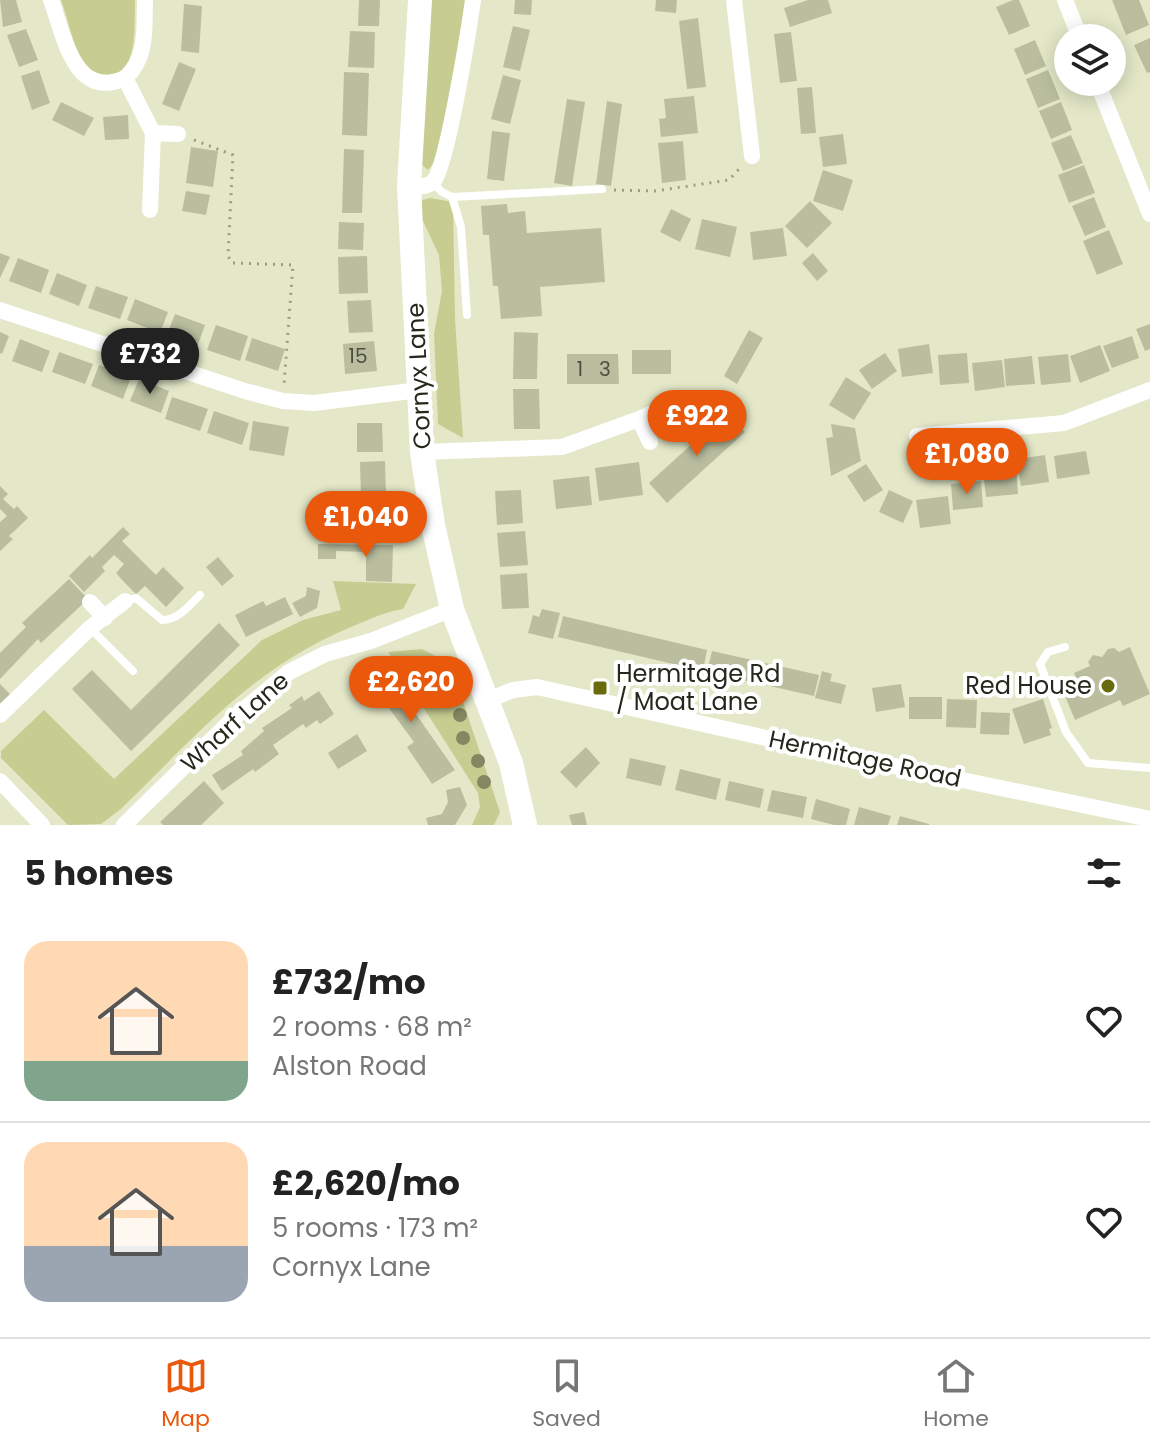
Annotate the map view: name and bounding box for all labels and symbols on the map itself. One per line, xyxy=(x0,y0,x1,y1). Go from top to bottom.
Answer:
street label: Cornyx Lane xyxy=(398,302,439,450)
pin: £732 xyxy=(103,328,197,396)
house number: 15 xyxy=(349,342,367,370)
house number: 1 xyxy=(577,355,583,383)
house number: 3 xyxy=(599,355,611,383)
pin: £922 xyxy=(650,390,744,458)
pin: £1,080 xyxy=(902,428,1032,496)
pin: £1,040 xyxy=(301,491,431,559)
pin: £2,620 xyxy=(346,656,476,724)
place label: Hermitage Rd / Moat Lane xyxy=(616,657,780,718)
street label: Wharf Lane xyxy=(173,664,296,779)
place label: Red House xyxy=(965,669,1092,702)
marker: Red House xyxy=(1099,677,1117,695)
marker: Hermitage Rd / Moat Lane xyxy=(591,679,609,697)
street label: Hermitage Road xyxy=(766,722,964,795)

